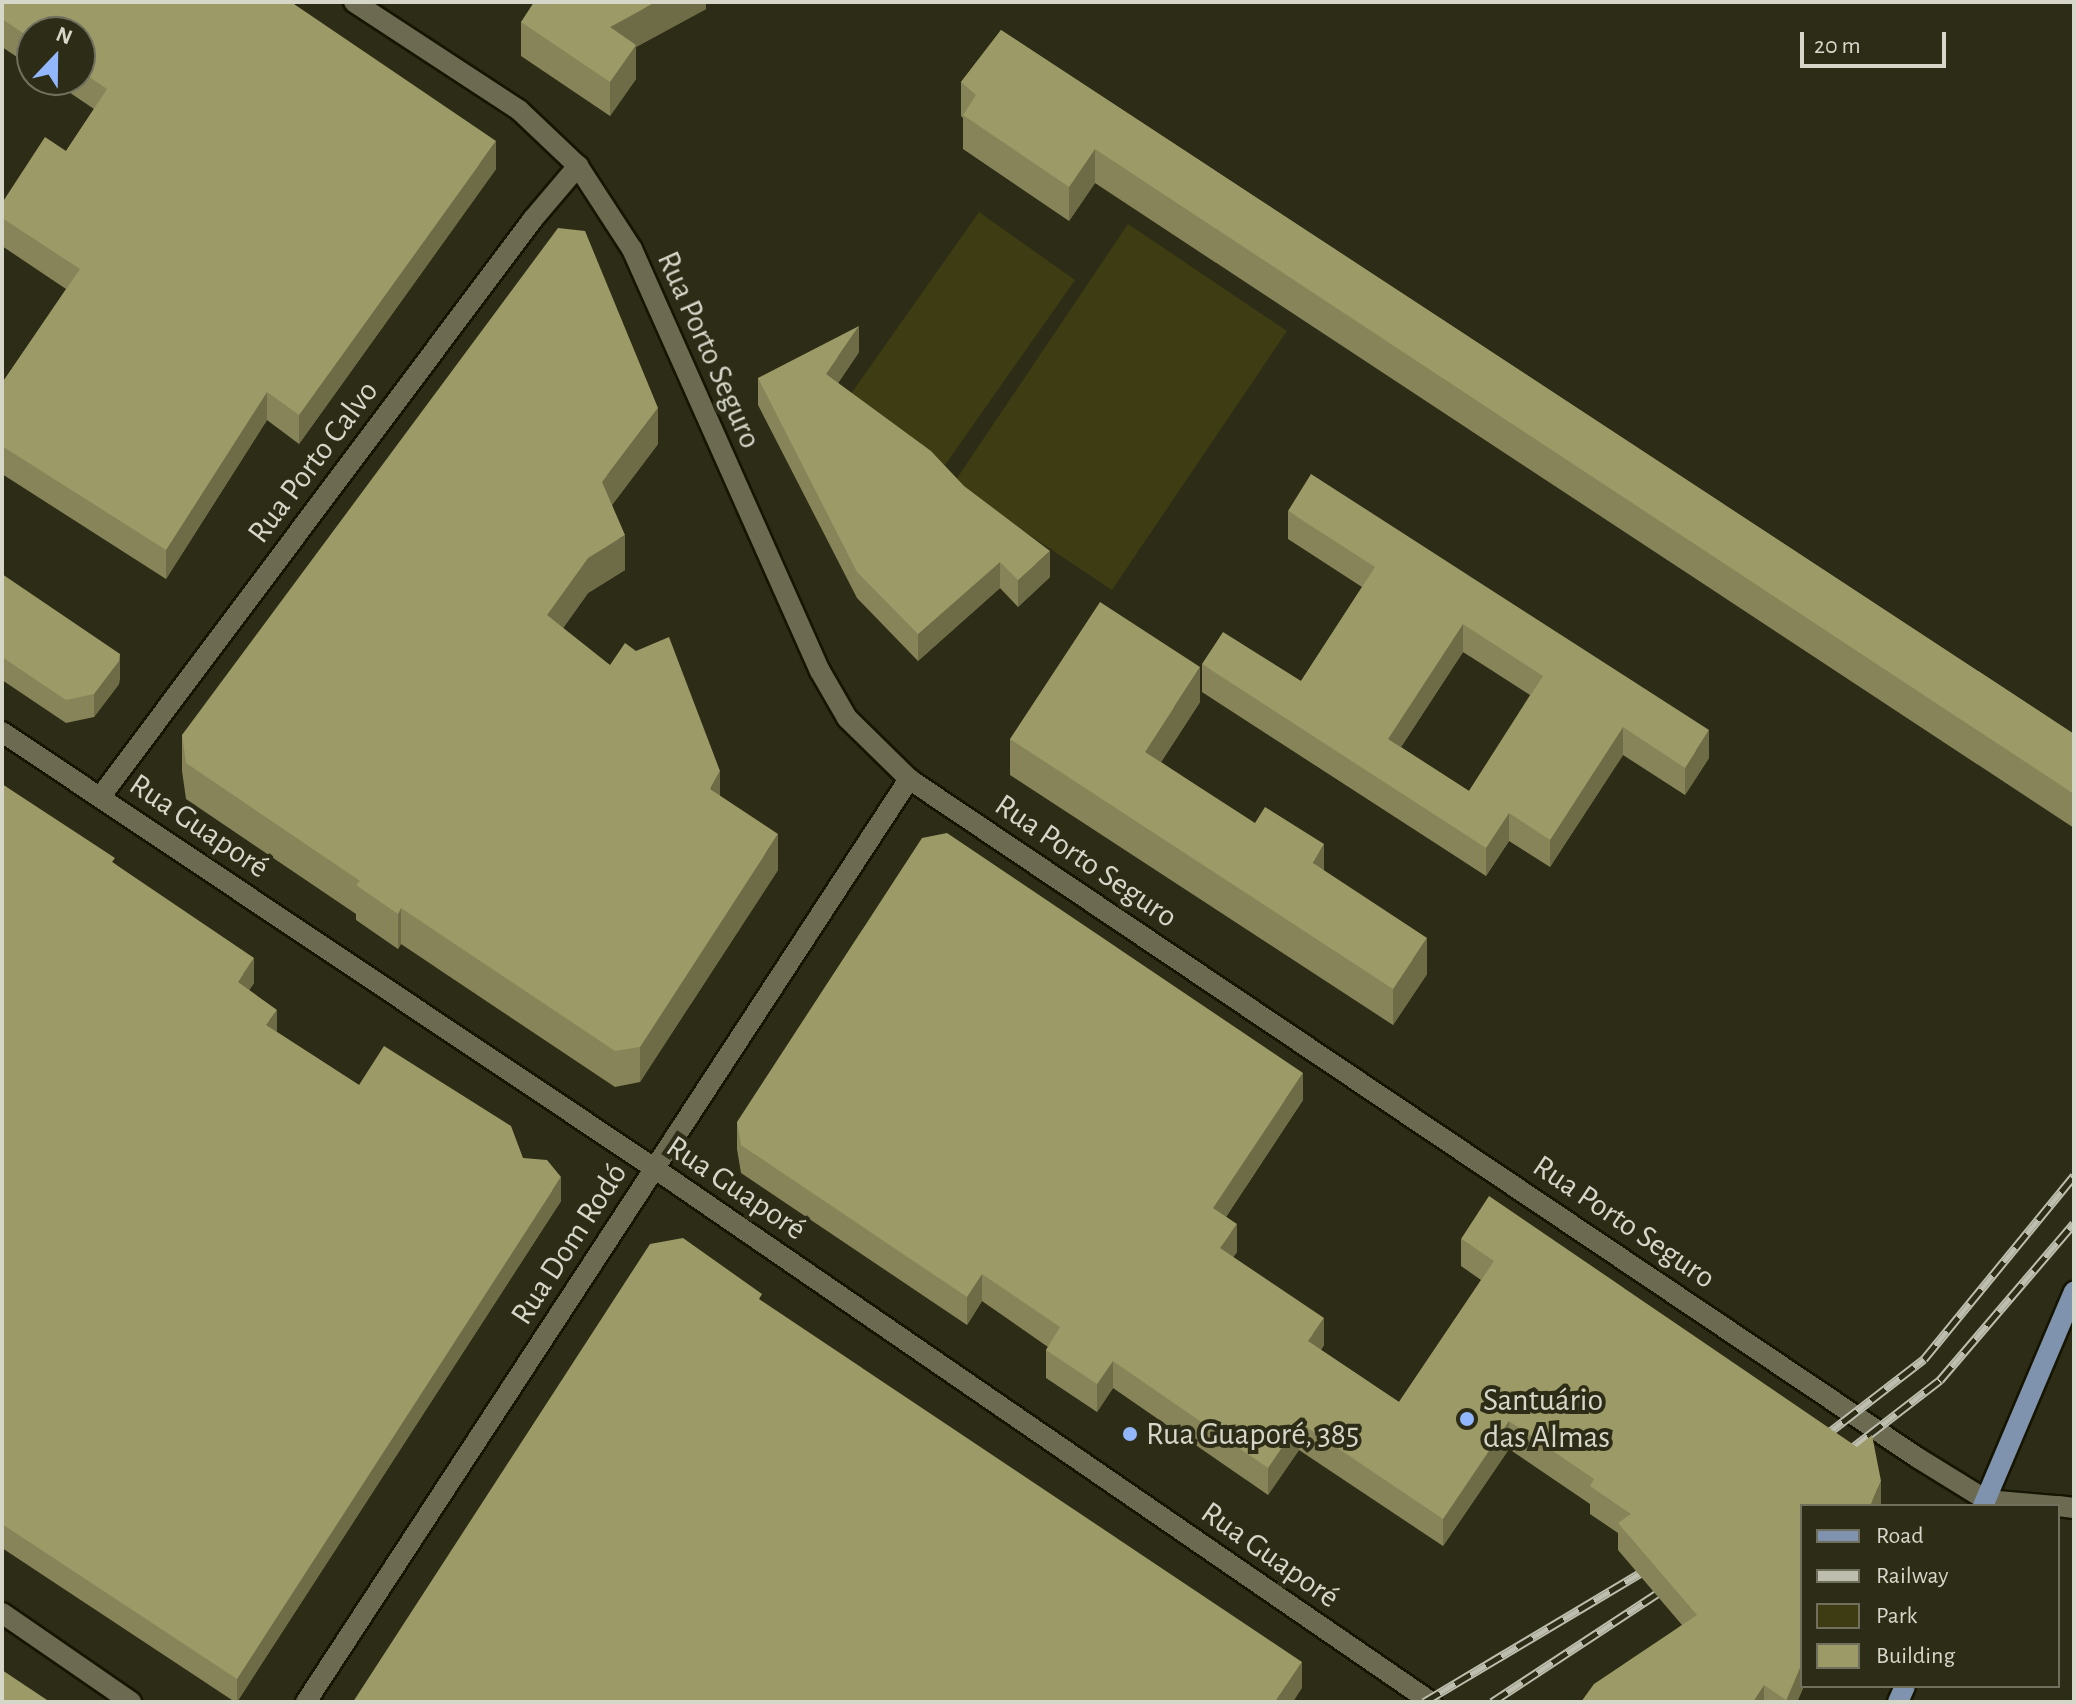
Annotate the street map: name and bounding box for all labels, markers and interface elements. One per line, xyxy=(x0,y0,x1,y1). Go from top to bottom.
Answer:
north arrow xyxy=(16,16,96,96)
scale bar xyxy=(1804,16,1950,66)
text: N xyxy=(53,23,75,49)
text: 20 m xyxy=(1814,34,1861,58)
street label: Rua Porto Seguro xyxy=(648,245,770,455)
street label: Rua Porto Calvo xyxy=(239,373,387,551)
street label: Rua Guaporé xyxy=(122,765,276,887)
street label: Rua Porto Seguro xyxy=(987,786,1185,936)
street label: Rua Guaporé xyxy=(659,1127,813,1249)
street label: Rua Porto Seguro xyxy=(1525,1147,1723,1297)
street label: Rua Dom Rodó xyxy=(503,1156,635,1332)
place label: Santuário das Almas xyxy=(1483,1382,1610,1457)
marker: Santuário das Almas xyxy=(1458,1410,1476,1428)
place label: Rua Guaporé, 385 xyxy=(1146,1415,1359,1453)
marker: Rua Guaporé, 385 xyxy=(1121,1425,1139,1443)
street label: Rua Guaporé xyxy=(1193,1493,1347,1617)
legend xyxy=(1800,1504,2060,1688)
text: Road xyxy=(1876,1524,1924,1548)
text: Railway xyxy=(1876,1564,1948,1588)
text: Park xyxy=(1876,1604,1917,1628)
text: Building xyxy=(1876,1644,1955,1668)

